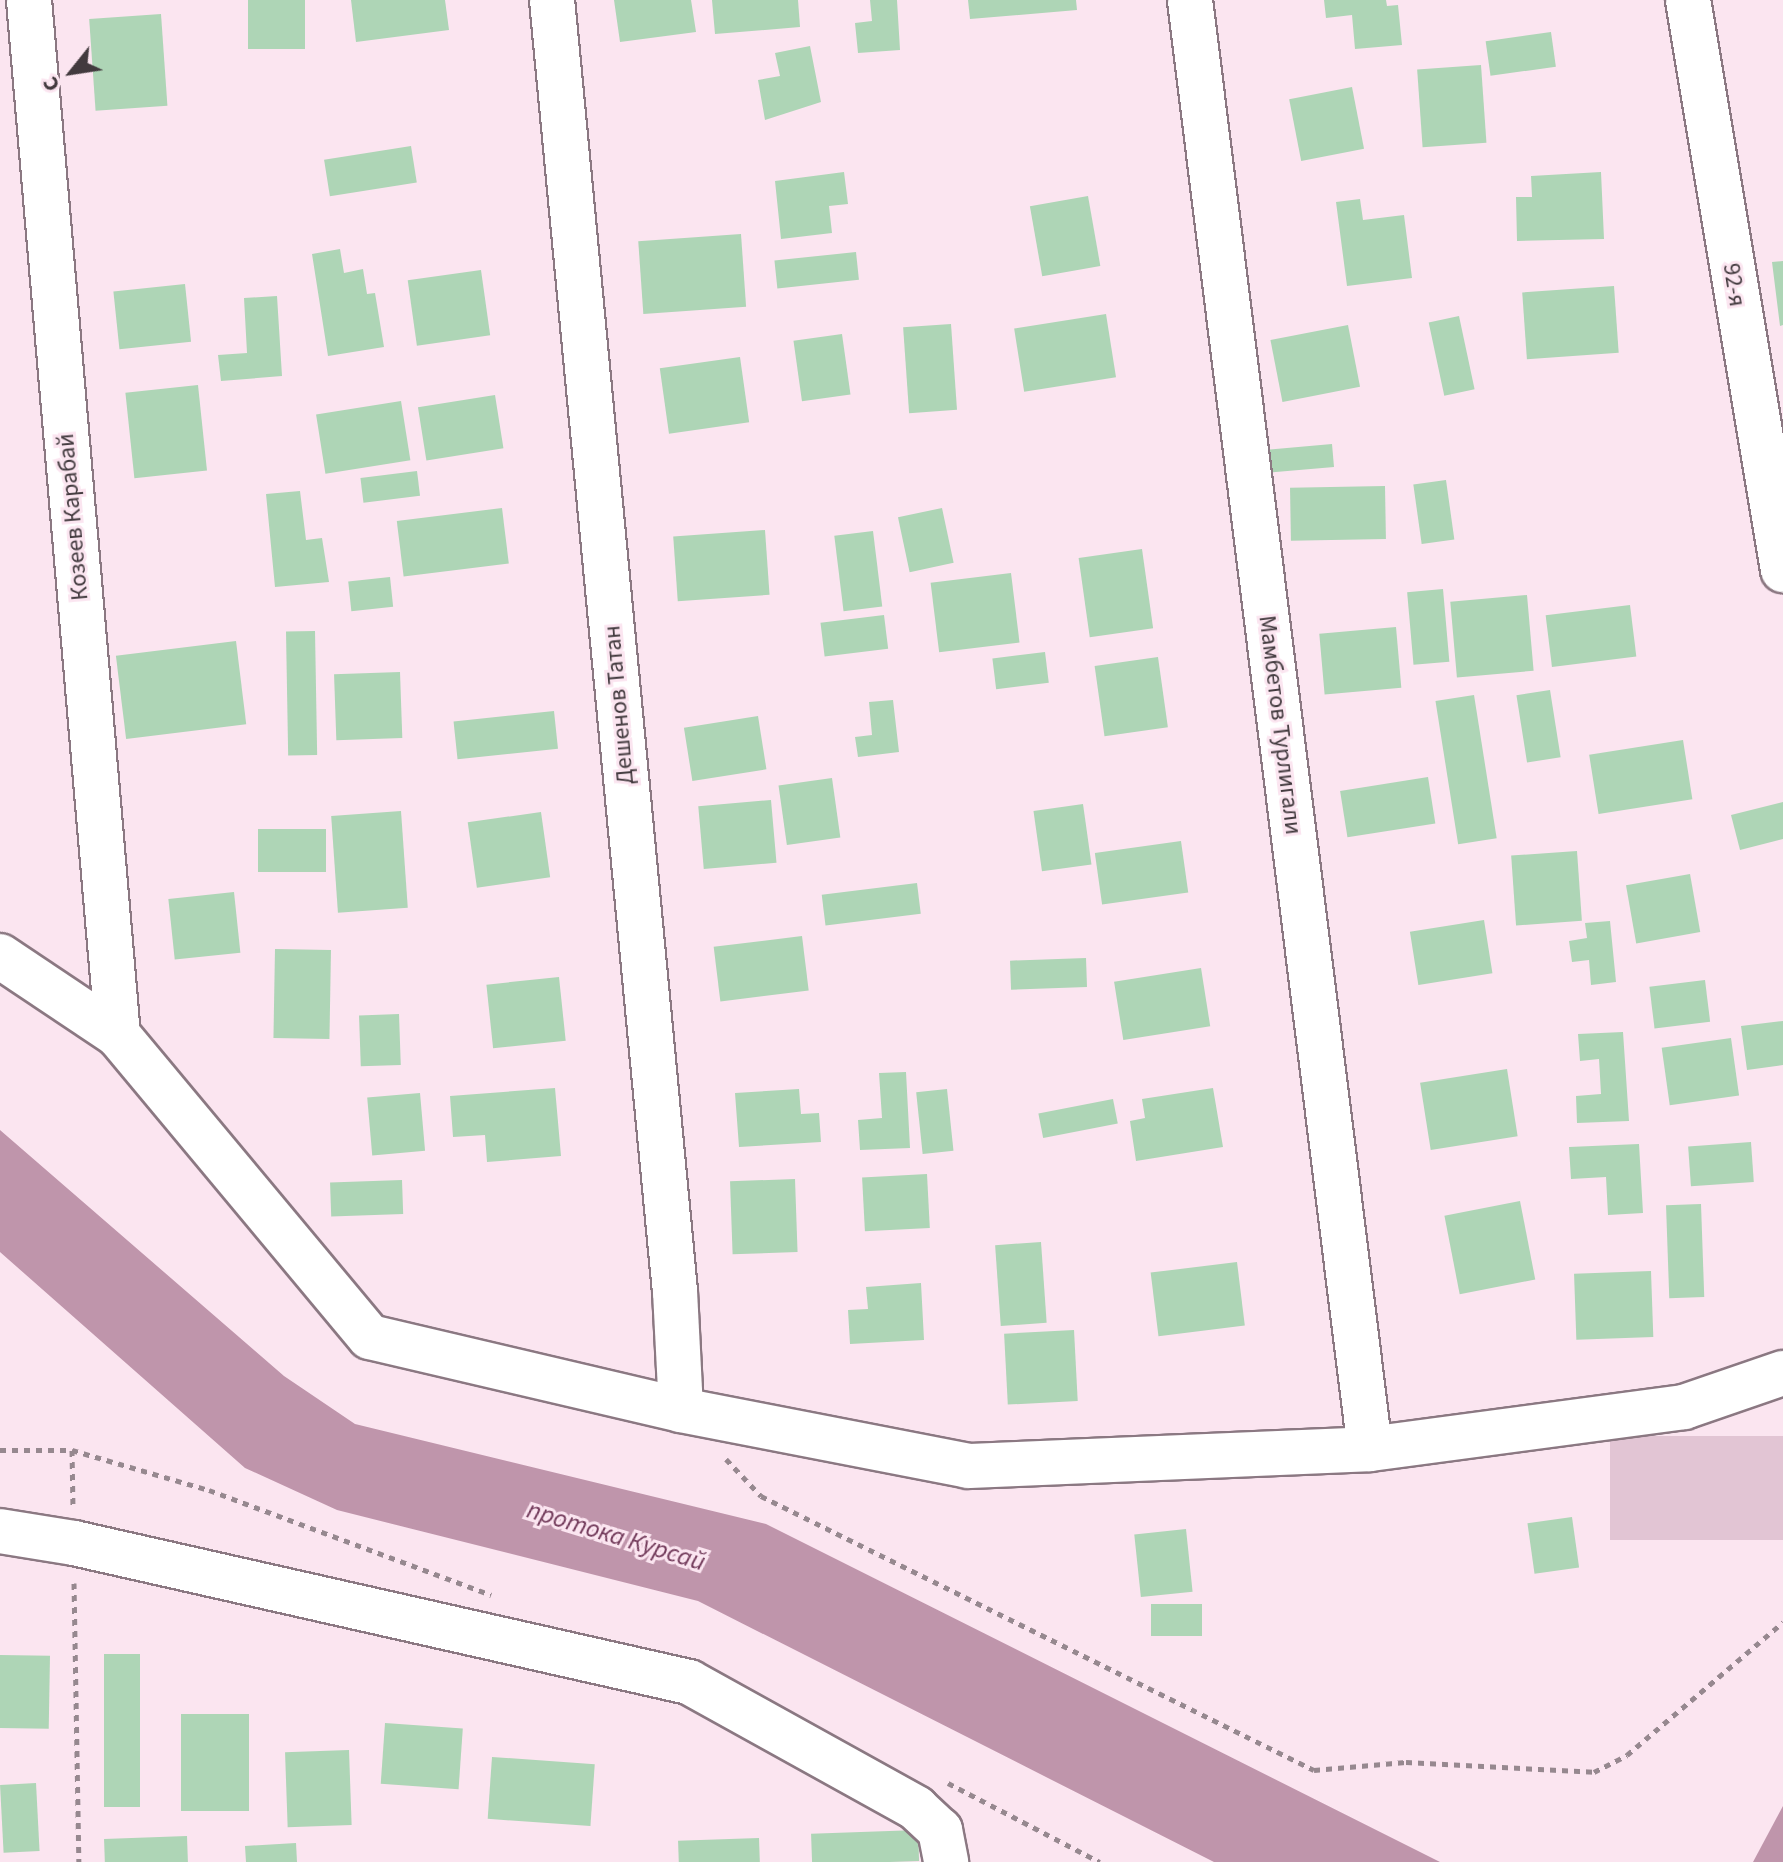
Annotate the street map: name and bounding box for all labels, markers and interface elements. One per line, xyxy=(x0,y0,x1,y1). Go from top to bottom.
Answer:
north arrow xyxy=(32,32,112,112)
text: С xyxy=(34,70,68,98)
street label: 92-я xyxy=(1716,261,1752,309)
street label: Козеев Карабай xyxy=(51,432,95,602)
street label: Мамбетов Турлигали xyxy=(1252,614,1308,836)
street label: Дешенов Татан xyxy=(598,624,640,786)
water label: протока Курсай xyxy=(523,1494,709,1578)

